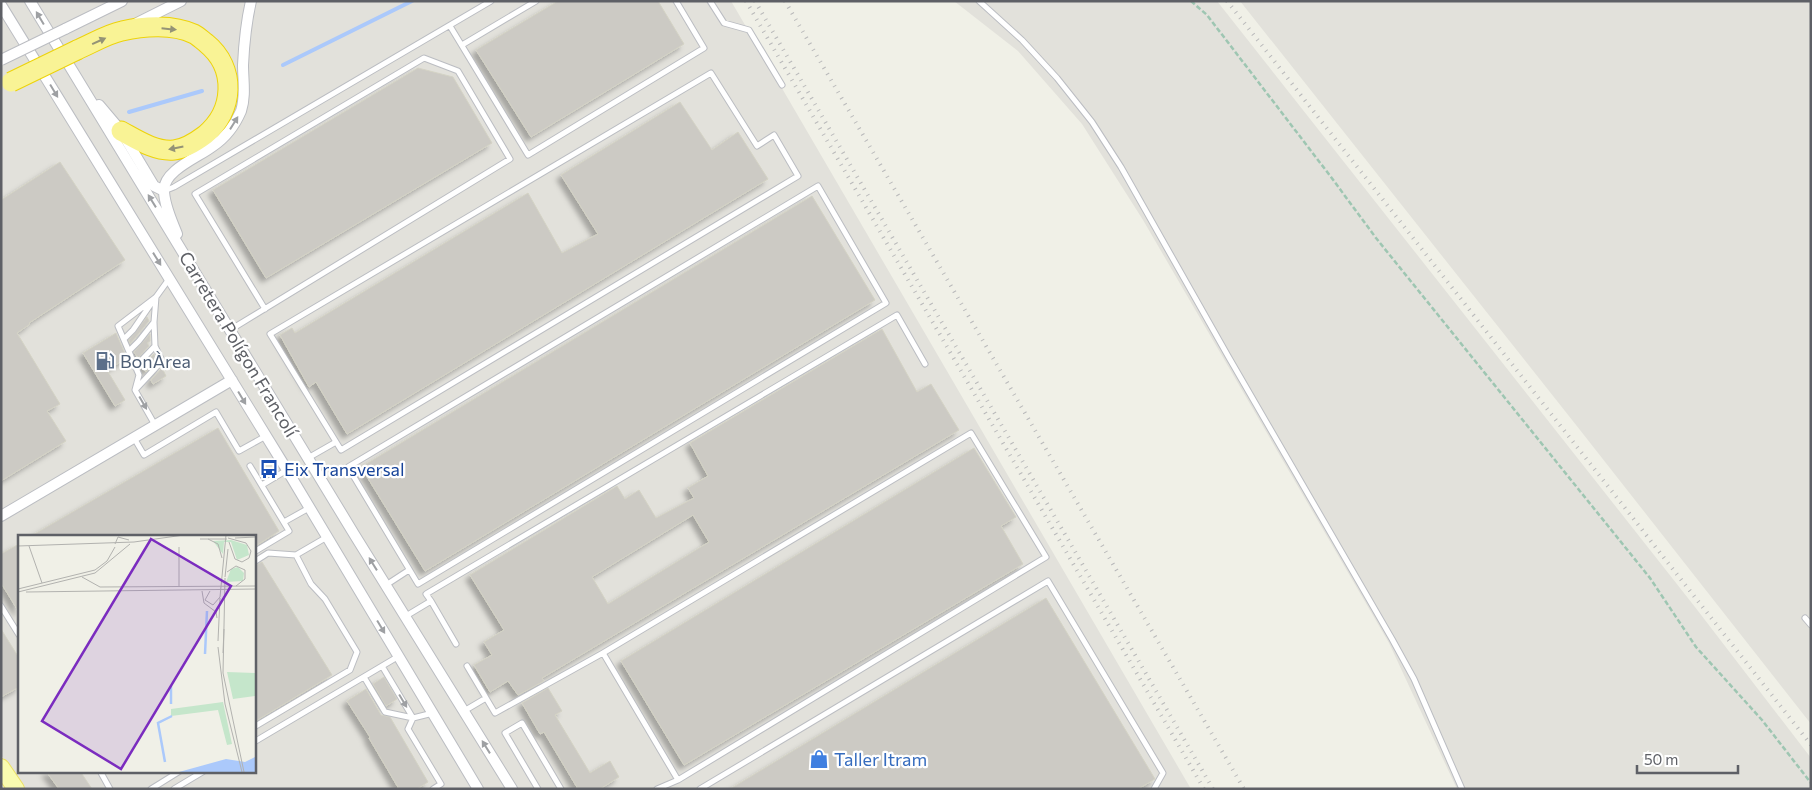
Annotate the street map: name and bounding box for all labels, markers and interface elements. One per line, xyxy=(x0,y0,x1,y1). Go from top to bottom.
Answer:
one-way arrow xyxy=(35,11,44,24)
one-way arrow xyxy=(162,25,178,33)
one-way arrow xyxy=(92,36,106,44)
one-way arrow xyxy=(49,85,59,98)
one-way arrow xyxy=(230,116,239,129)
one-way arrow xyxy=(167,144,183,152)
one-way arrow xyxy=(147,195,157,208)
street label: Carretera Polígon Francolí xyxy=(175,247,304,442)
one-way arrow xyxy=(153,253,162,266)
fuel station icon: BonÀrea xyxy=(94,350,116,372)
place label: BonÀrea xyxy=(120,350,191,372)
one-way arrow xyxy=(238,391,247,404)
one-way arrow xyxy=(138,397,147,410)
bus stop icon: Eix Transversal xyxy=(258,458,280,480)
place label: Eix Transversal xyxy=(284,458,405,480)
inset map xyxy=(18,535,255,772)
one-way arrow xyxy=(368,558,377,571)
one-way arrow xyxy=(376,620,385,633)
one-way arrow xyxy=(398,695,407,708)
one-way arrow xyxy=(481,741,491,754)
scale bar xyxy=(1637,742,1738,774)
shop icon: Taller Itram xyxy=(808,748,830,770)
place label: Taller Itram xyxy=(834,748,927,770)
text: 50 m xyxy=(1644,750,1678,768)

